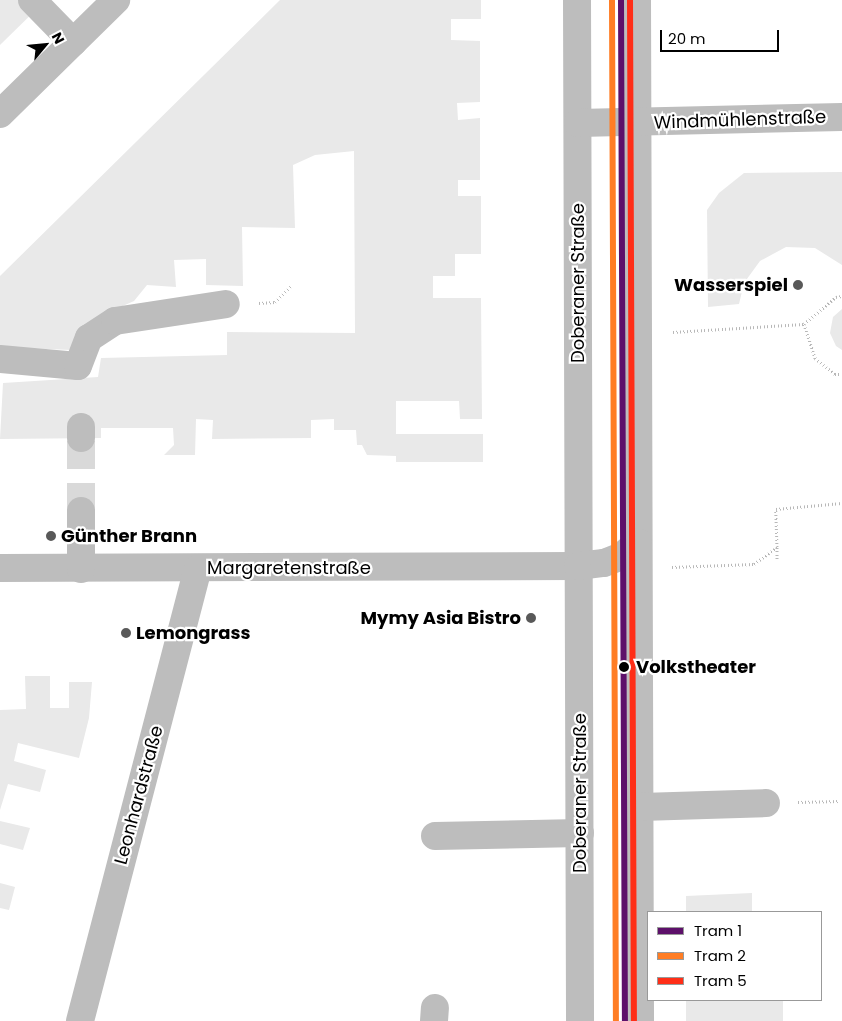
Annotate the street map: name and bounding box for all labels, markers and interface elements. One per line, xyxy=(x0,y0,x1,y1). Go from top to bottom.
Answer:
north arrow xyxy=(20,20,70,70)
scale bar xyxy=(662,20,781,52)
text: 20 m xyxy=(668,28,706,49)
text: N xyxy=(47,29,70,47)
street label: Windmühlenstraße xyxy=(653,106,827,134)
street label: Doberaner Straße xyxy=(567,203,589,363)
place label: Wasserspiel xyxy=(674,274,788,296)
marker: Wasserspiel xyxy=(792,279,804,291)
place label: Günther Brann xyxy=(61,525,197,547)
marker: Günther Brann xyxy=(45,530,57,542)
street label: Margaretenstraße xyxy=(207,557,371,579)
place label: Mymy Asia Bistro xyxy=(360,607,521,629)
marker: Mymy Asia Bistro xyxy=(525,612,537,624)
place label: Lemongrass xyxy=(136,622,251,644)
marker: Lemongrass xyxy=(120,627,132,639)
place label: Volkstheater xyxy=(636,656,756,678)
marker: Volkstheater xyxy=(615,658,633,676)
street label: Doberaner Straße xyxy=(569,713,591,873)
street label: Leonhardstraße xyxy=(110,723,168,867)
legend xyxy=(647,911,822,1001)
text: Tram 1 xyxy=(694,920,742,941)
text: Tram 2 xyxy=(694,945,746,966)
text: Tram 5 xyxy=(694,970,747,991)

